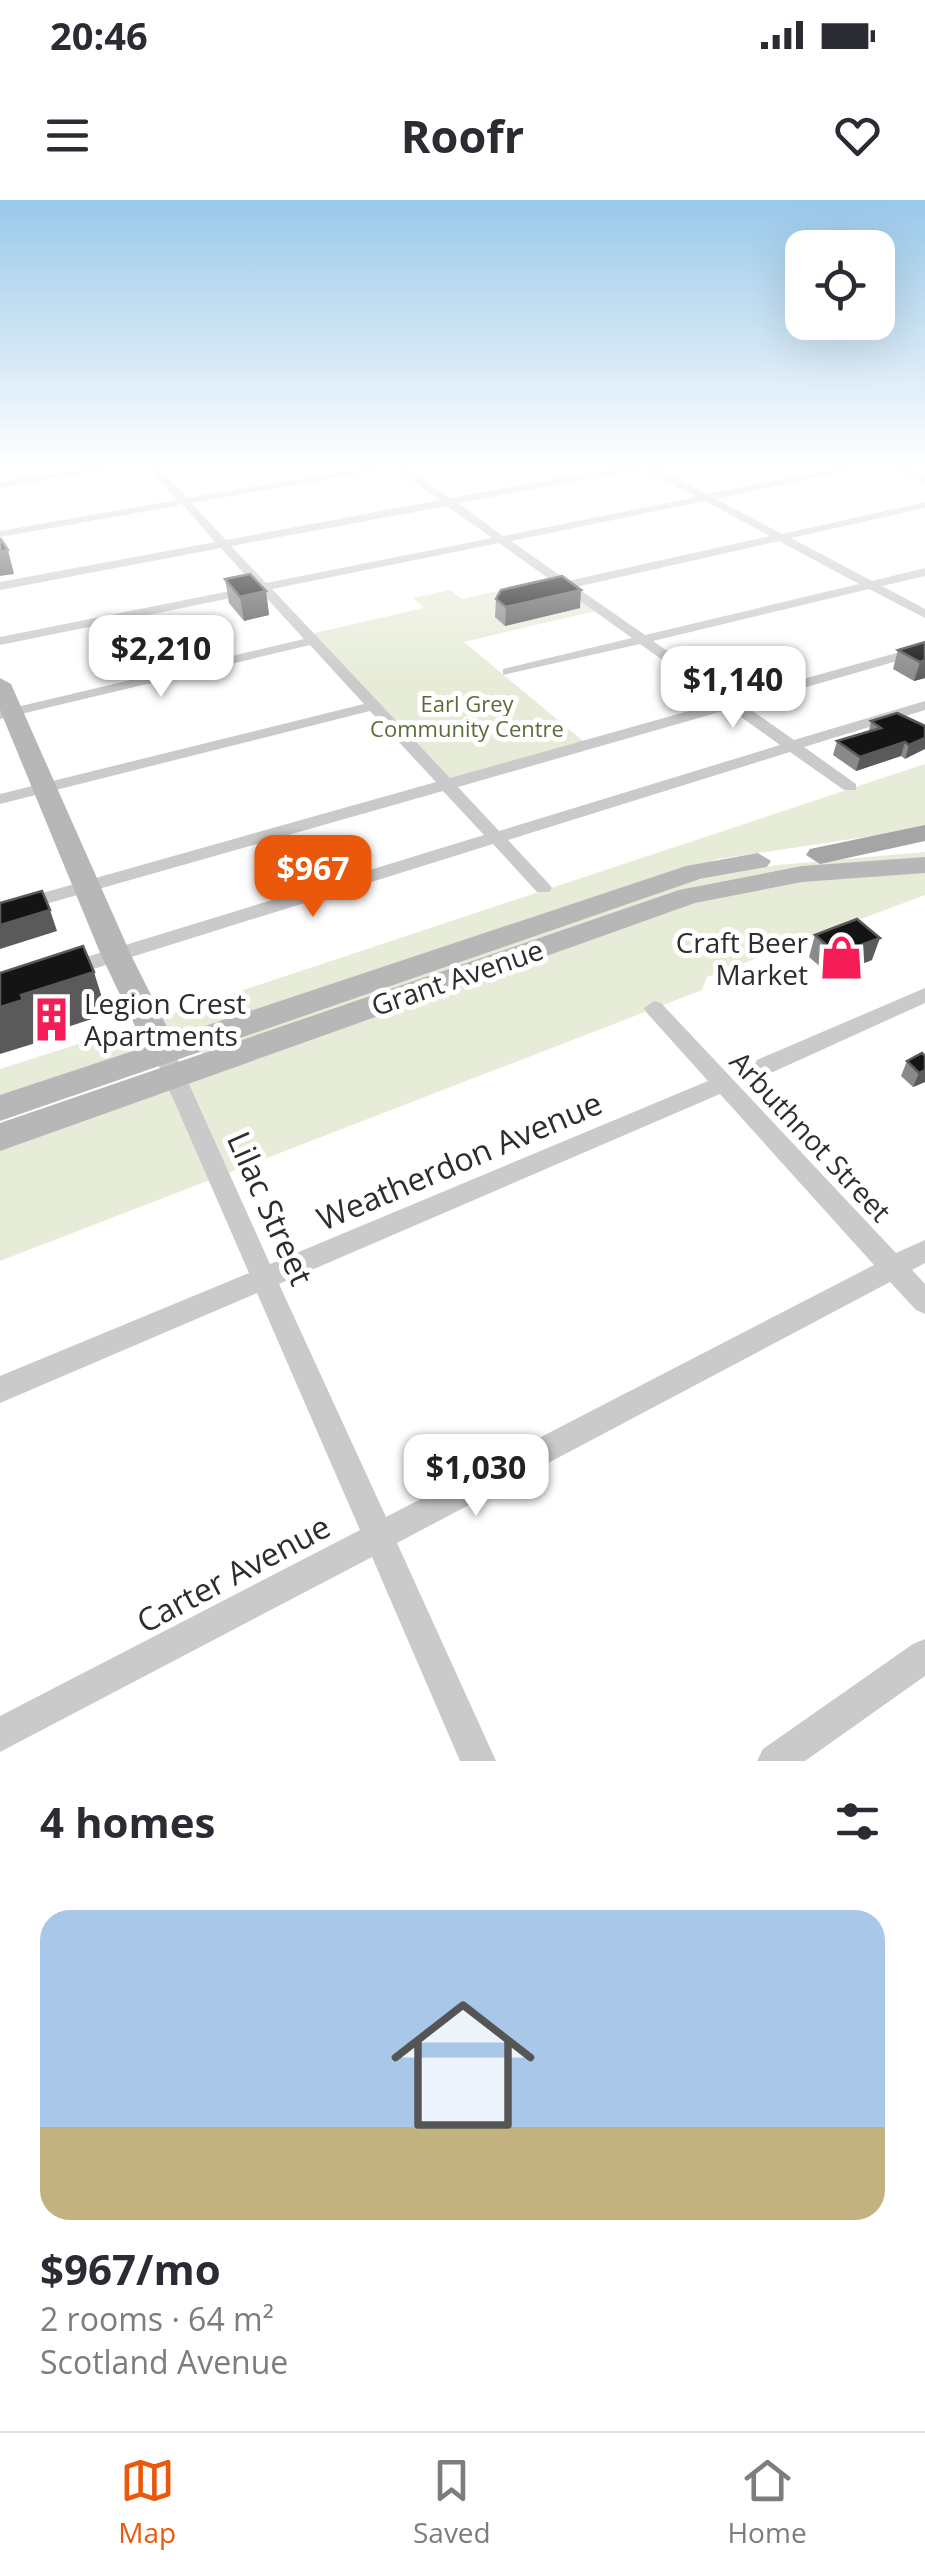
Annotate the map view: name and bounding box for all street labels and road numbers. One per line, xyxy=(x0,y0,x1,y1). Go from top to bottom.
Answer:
street label: Grant Avenue xyxy=(366,930,548,1024)
street label: Arbuthnot Street xyxy=(722,1043,900,1229)
street label: Weatherdon Avenue xyxy=(310,1081,608,1239)
street label: Lilac Street xyxy=(218,1125,324,1291)
street label: Carter Avenue xyxy=(129,1504,337,1642)

